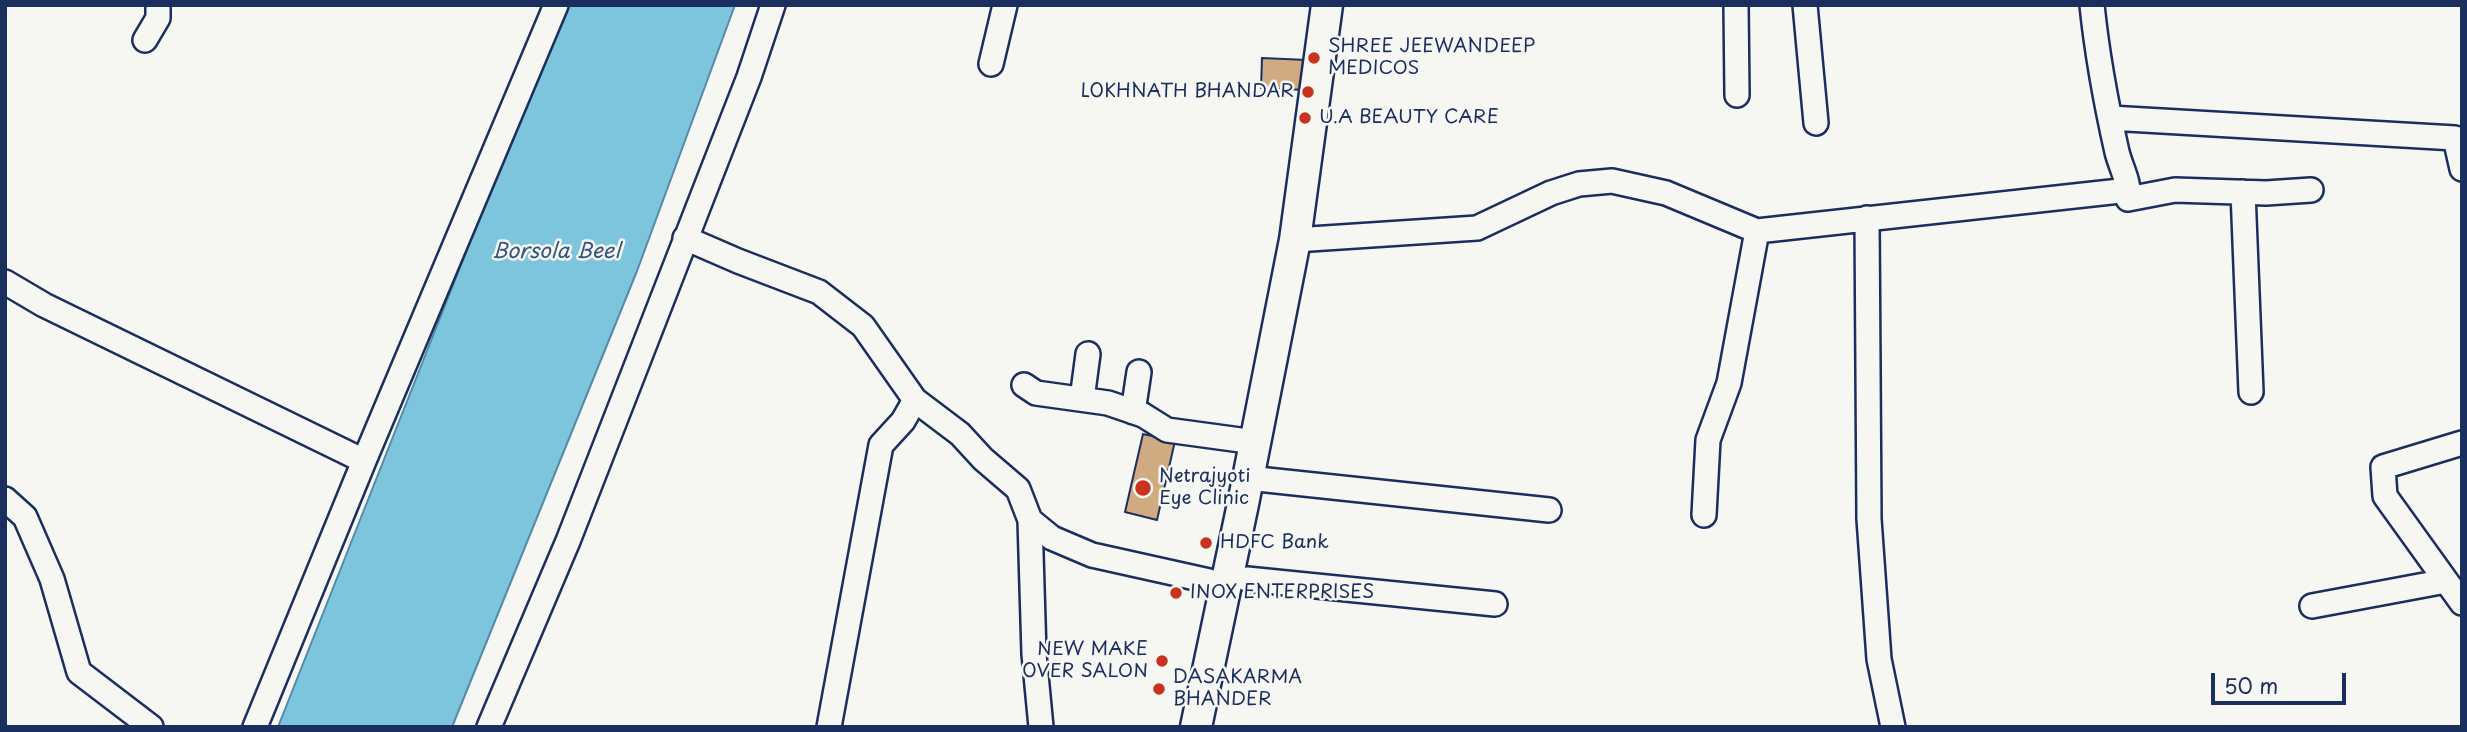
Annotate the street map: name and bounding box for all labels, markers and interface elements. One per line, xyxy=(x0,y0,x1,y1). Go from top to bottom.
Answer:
place label: SHREE JEEWANDEEP MEDICOS xyxy=(1328,36,1535,80)
marker: SHREE JEEWANDEEP MEDICOS xyxy=(1306,50,1322,66)
place label: LOKHNATH BHANDAR xyxy=(1081,81,1294,103)
marker: LOKHNATH BHANDAR xyxy=(1300,84,1316,100)
place label: U.A BEAUTY CARE xyxy=(1319,107,1499,129)
marker: U.A BEAUTY CARE xyxy=(1297,110,1313,126)
water label: Borsola Beel xyxy=(492,239,620,265)
place label: Netrajyoti Eye Clinic xyxy=(1159,466,1251,510)
marker: Netrajyoti Eye Clinic xyxy=(1133,478,1153,498)
place label: HDFC Bank xyxy=(1220,532,1329,554)
marker: HDFC Bank xyxy=(1198,535,1214,551)
place label: INOX ENTERPRISES xyxy=(1190,582,1374,604)
marker: INOX ENTERPRISES xyxy=(1168,585,1184,601)
place label: NEW MAKE OVER SALON xyxy=(1022,639,1148,683)
marker: NEW MAKE OVER SALON xyxy=(1154,653,1170,669)
scale bar xyxy=(2215,658,2350,702)
place label: DASAKARMA BHANDER xyxy=(1173,667,1302,711)
text: 50 m xyxy=(2224,669,2278,701)
marker: DASAKARMA BHANDER xyxy=(1151,681,1167,697)

